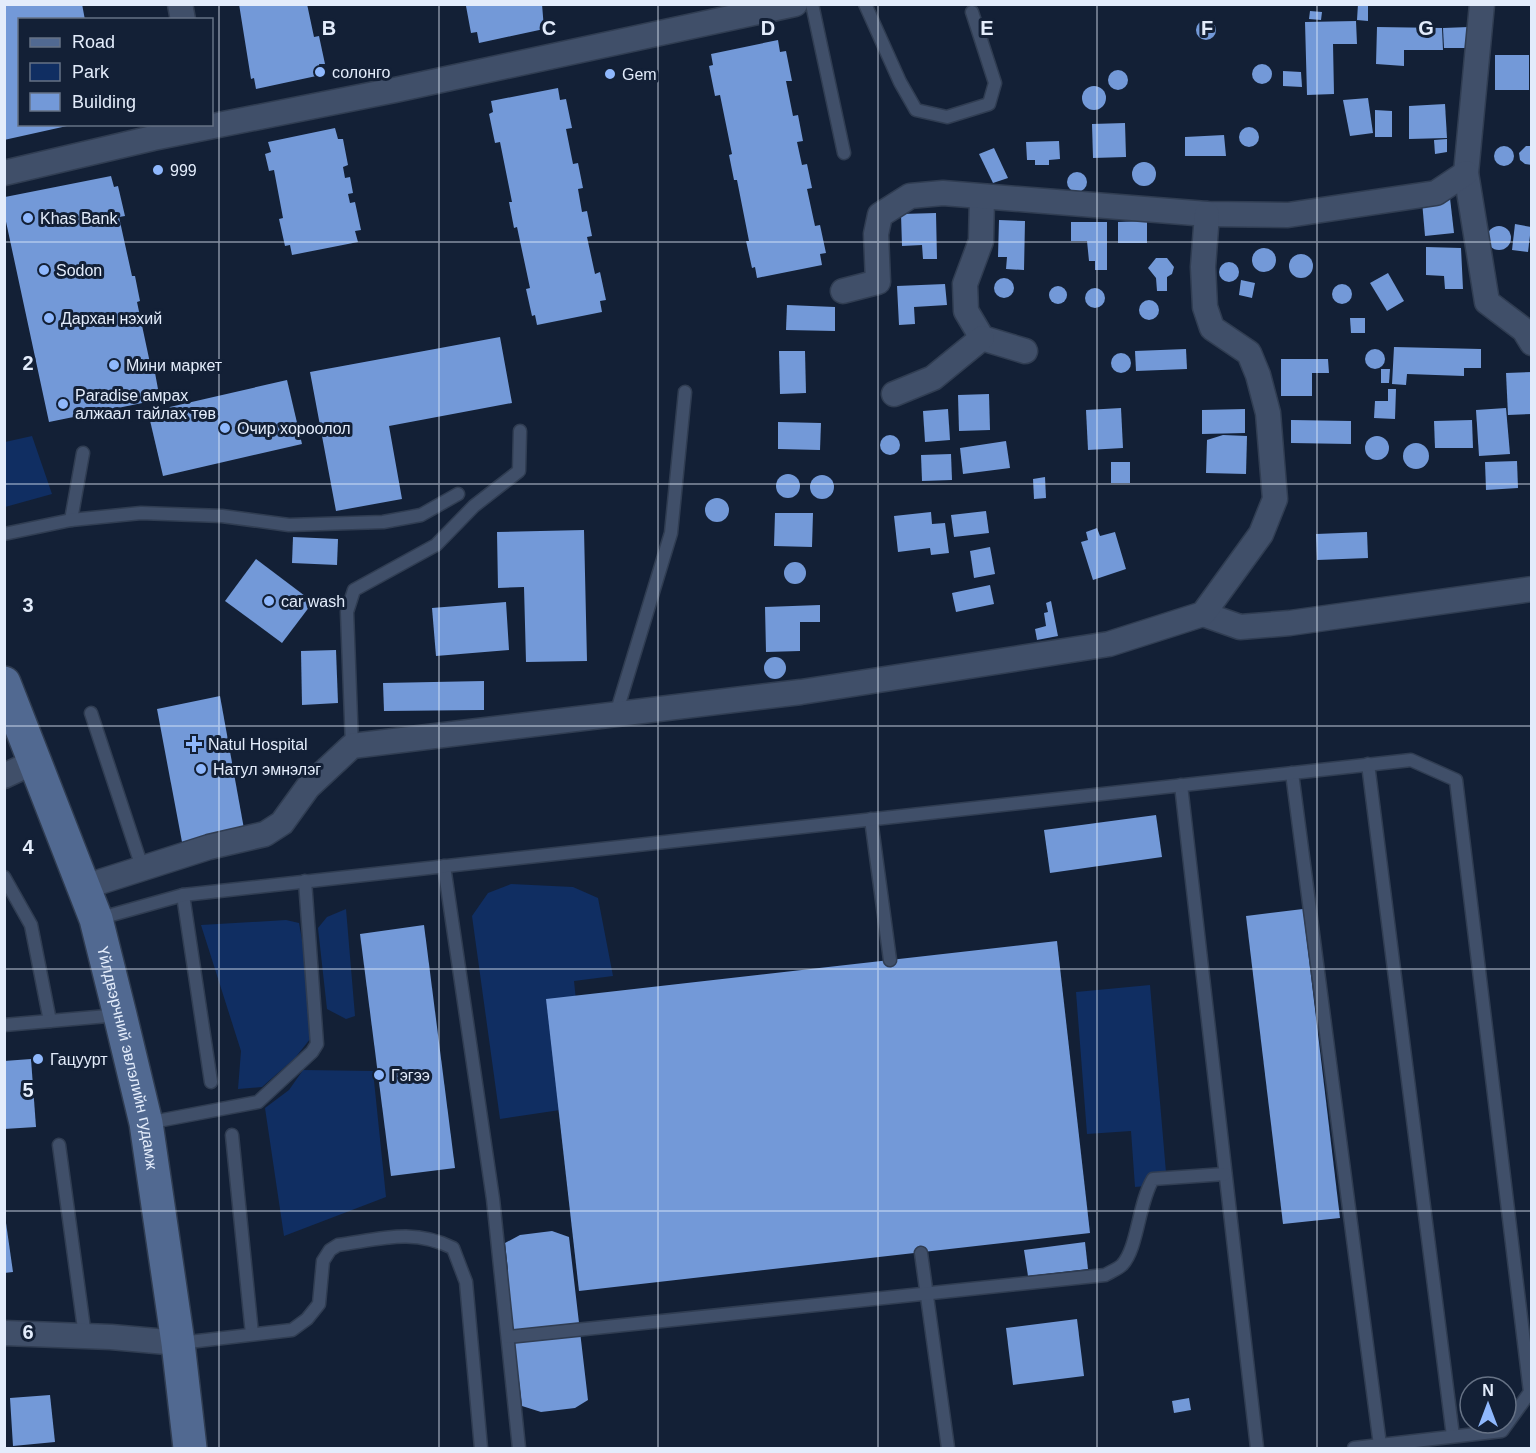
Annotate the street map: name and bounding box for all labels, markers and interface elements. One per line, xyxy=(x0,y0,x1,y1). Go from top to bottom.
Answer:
text: B xyxy=(322,17,336,39)
text: C xyxy=(542,17,556,39)
text: D xyxy=(761,17,775,39)
text: E xyxy=(980,17,994,39)
text: F xyxy=(1201,17,1213,39)
text: G xyxy=(1418,17,1434,39)
legend xyxy=(18,18,213,126)
text: Road xyxy=(72,32,115,52)
text: Park xyxy=(72,62,110,82)
place label: солонго xyxy=(332,64,390,81)
marker: солонго xyxy=(313,65,327,79)
place label: Gem xyxy=(622,66,657,83)
marker: Gem xyxy=(603,67,617,81)
text: Building xyxy=(72,92,136,112)
place label: 999 xyxy=(170,162,197,179)
marker: 999 xyxy=(151,163,165,177)
place label: Khas Bank xyxy=(40,210,118,227)
marker: Khas Bank xyxy=(21,211,35,225)
place label: Sodon xyxy=(56,262,102,279)
marker: Sodon xyxy=(37,263,51,277)
place label: Дархан нэхий xyxy=(61,310,162,327)
marker: Дархан нэхий xyxy=(42,311,56,325)
text: 2 xyxy=(22,352,34,374)
place label: Мини маркет xyxy=(126,357,223,374)
marker: Мини маркет xyxy=(107,358,121,372)
place label: Paradise амрах алжаал тайлах төв xyxy=(75,387,216,422)
marker: Paradise амрах алжаал тайлах төв xyxy=(56,397,70,411)
place label: Очир хороолол xyxy=(237,420,351,437)
marker: Очир хороолол xyxy=(218,421,232,435)
place label: car wash xyxy=(281,593,345,610)
text: 3 xyxy=(22,594,34,616)
marker: car wash xyxy=(262,594,276,608)
marker: Natul Hospital xyxy=(185,735,203,753)
place label: Natul Hospital xyxy=(208,736,308,753)
place label: Натул эмнэлэг xyxy=(213,761,321,778)
marker: Натул эмнэлэг xyxy=(194,762,208,776)
text: 4 xyxy=(22,836,34,858)
street label: Үйлдвэрчний эвлэлийн гудамж xyxy=(95,945,161,1171)
place label: Гацуурт xyxy=(50,1051,108,1068)
marker: Гацуурт xyxy=(31,1052,45,1066)
place label: Гэгээ xyxy=(391,1067,430,1084)
marker: Гэгээ xyxy=(372,1068,386,1082)
text: 5 xyxy=(22,1079,34,1101)
text: 6 xyxy=(22,1321,34,1343)
north arrow xyxy=(1458,1375,1518,1435)
text: N xyxy=(1482,1382,1494,1399)

